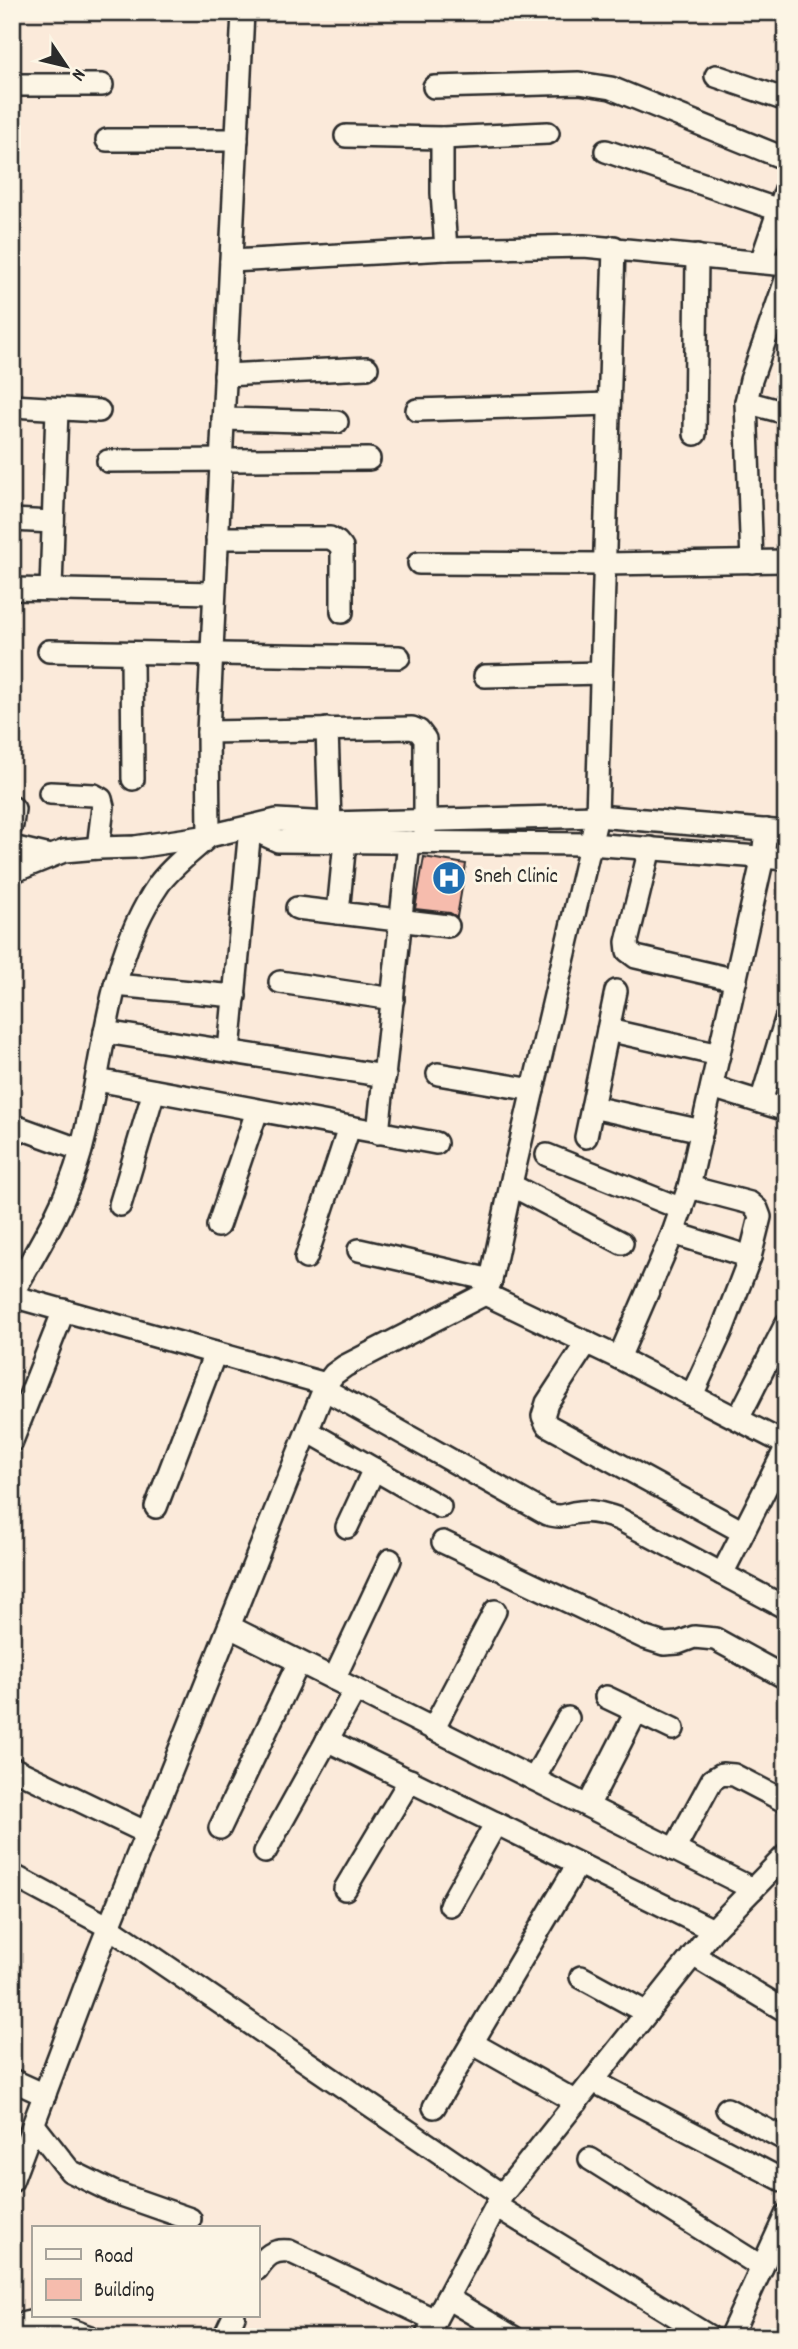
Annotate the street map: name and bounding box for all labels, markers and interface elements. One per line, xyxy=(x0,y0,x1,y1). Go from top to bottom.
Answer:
north arrow xyxy=(32,32,102,102)
text: N xyxy=(63,62,91,85)
hospital icon: Sneh Clinic xyxy=(430,859,468,897)
place label: Sneh Clinic xyxy=(474,863,558,893)
legend xyxy=(32,2226,259,2318)
text: Road xyxy=(94,2243,133,2273)
text: Building xyxy=(94,2277,154,2307)

